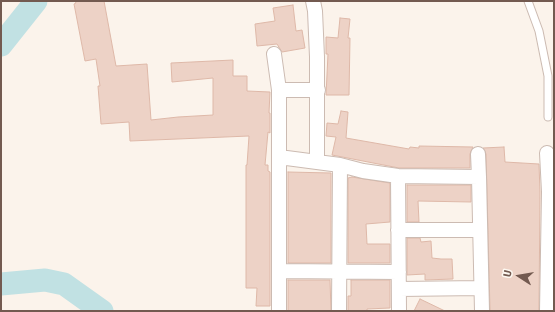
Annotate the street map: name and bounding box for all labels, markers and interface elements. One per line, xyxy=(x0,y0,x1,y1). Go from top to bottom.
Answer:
north arrow xyxy=(499,256,539,296)
text: U xyxy=(501,269,514,278)

